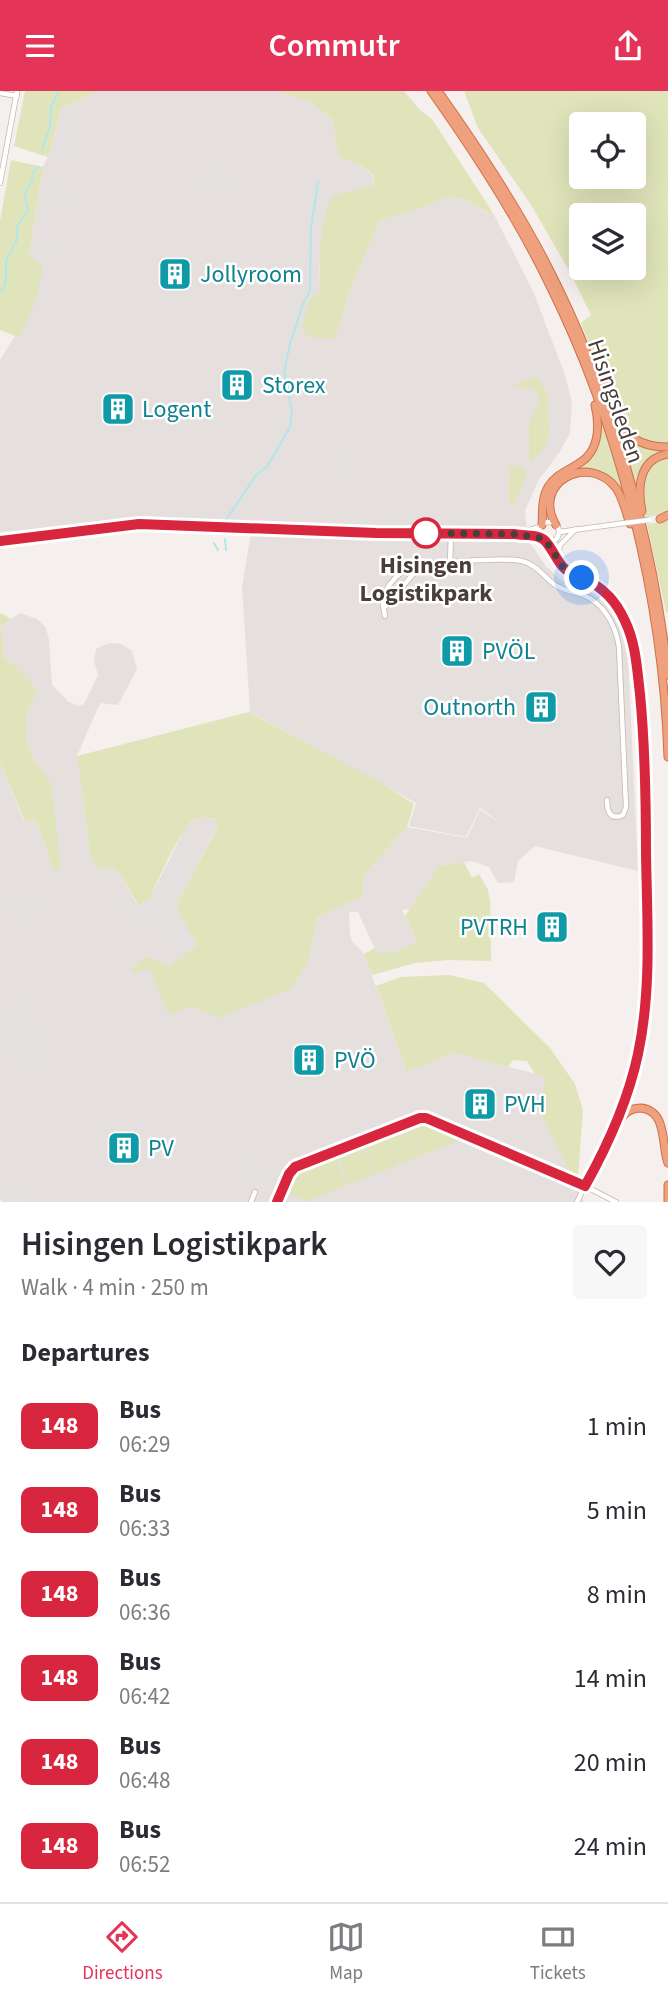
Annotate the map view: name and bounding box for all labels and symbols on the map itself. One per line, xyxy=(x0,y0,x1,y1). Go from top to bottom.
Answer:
building icon: Jollyroom xyxy=(156,255,194,293)
place label: Jollyroom xyxy=(200,257,302,292)
street label: Hisingsleden xyxy=(578,334,653,468)
building icon: Storex xyxy=(218,366,256,404)
place label: Storex xyxy=(262,368,326,403)
building icon: Logent xyxy=(99,390,137,428)
place label: Logent xyxy=(142,392,211,427)
marker: Hisingen Logistikpark xyxy=(411,518,441,548)
place label: Hisingen Logistikpark xyxy=(360,548,493,611)
your location xyxy=(564,560,599,595)
building icon: PVÖL xyxy=(438,632,476,670)
place label: PVÖL xyxy=(482,634,536,669)
building icon: Outnorth xyxy=(522,688,560,726)
place label: Outnorth xyxy=(423,690,516,725)
building icon: PVTRH xyxy=(533,908,571,946)
place label: PVTRH xyxy=(460,910,528,945)
building icon: PVÖ xyxy=(290,1041,328,1079)
place label: PVÖ xyxy=(334,1043,376,1078)
building icon: PVH xyxy=(461,1085,499,1123)
place label: PVH xyxy=(504,1087,546,1122)
building icon: PV xyxy=(105,1129,143,1167)
place label: PV xyxy=(148,1131,175,1166)

